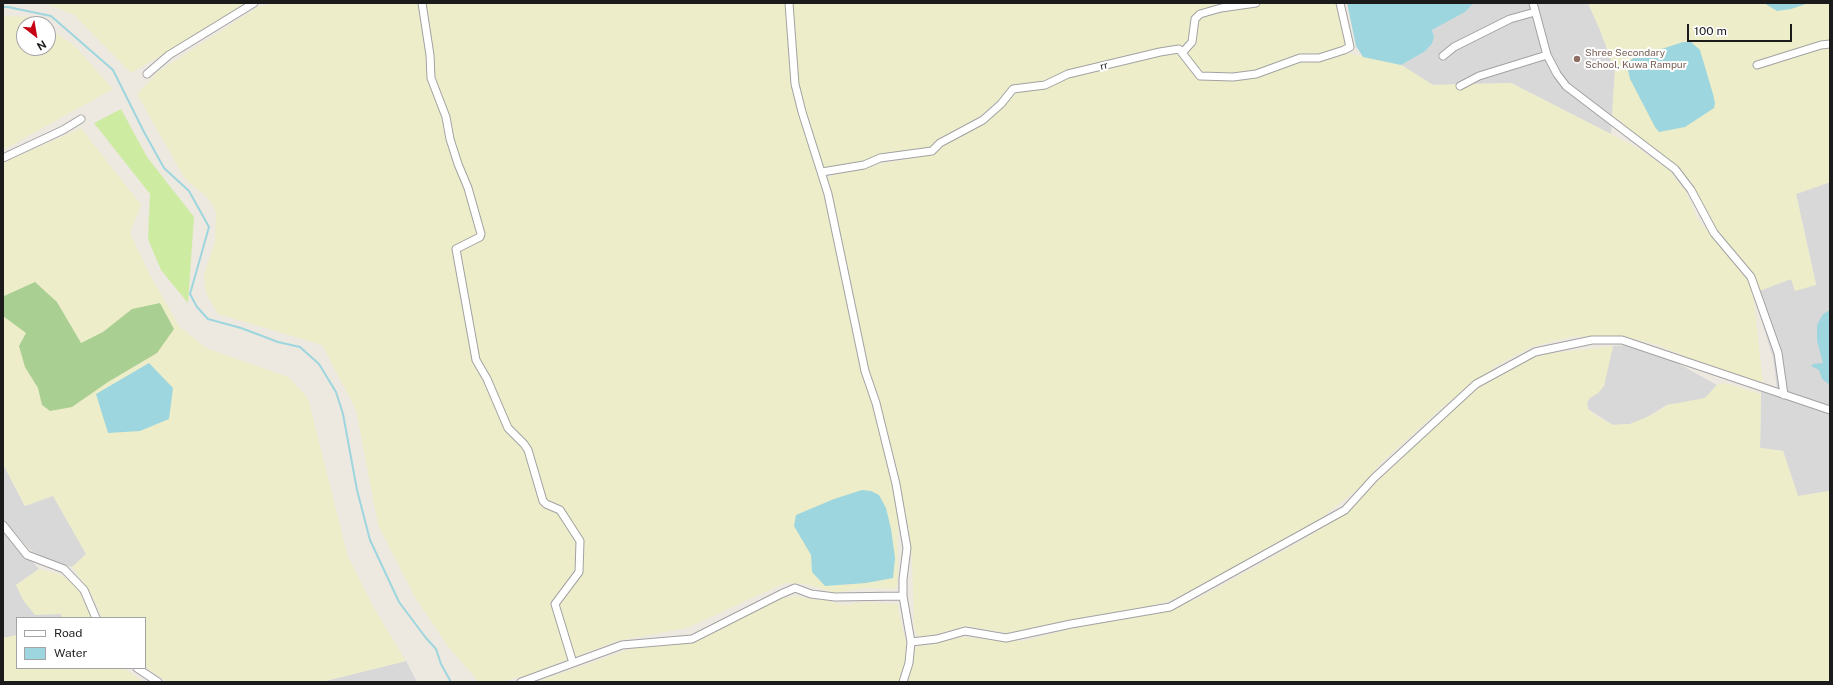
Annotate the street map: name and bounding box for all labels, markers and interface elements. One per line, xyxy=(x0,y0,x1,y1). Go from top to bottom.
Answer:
north arrow xyxy=(16,16,56,56)
scale bar xyxy=(1689,16,1794,42)
text: 100 m xyxy=(1694,24,1727,38)
text: N xyxy=(35,38,48,53)
place label: Shree Secondary School, Kuwa Rampur xyxy=(1585,47,1687,70)
marker: Shree Secondary School, Kuwa Rampur xyxy=(1572,54,1582,64)
street label: rr xyxy=(1099,59,1109,73)
legend xyxy=(16,617,146,669)
text: Road xyxy=(54,626,82,640)
text: Water xyxy=(54,646,87,660)

